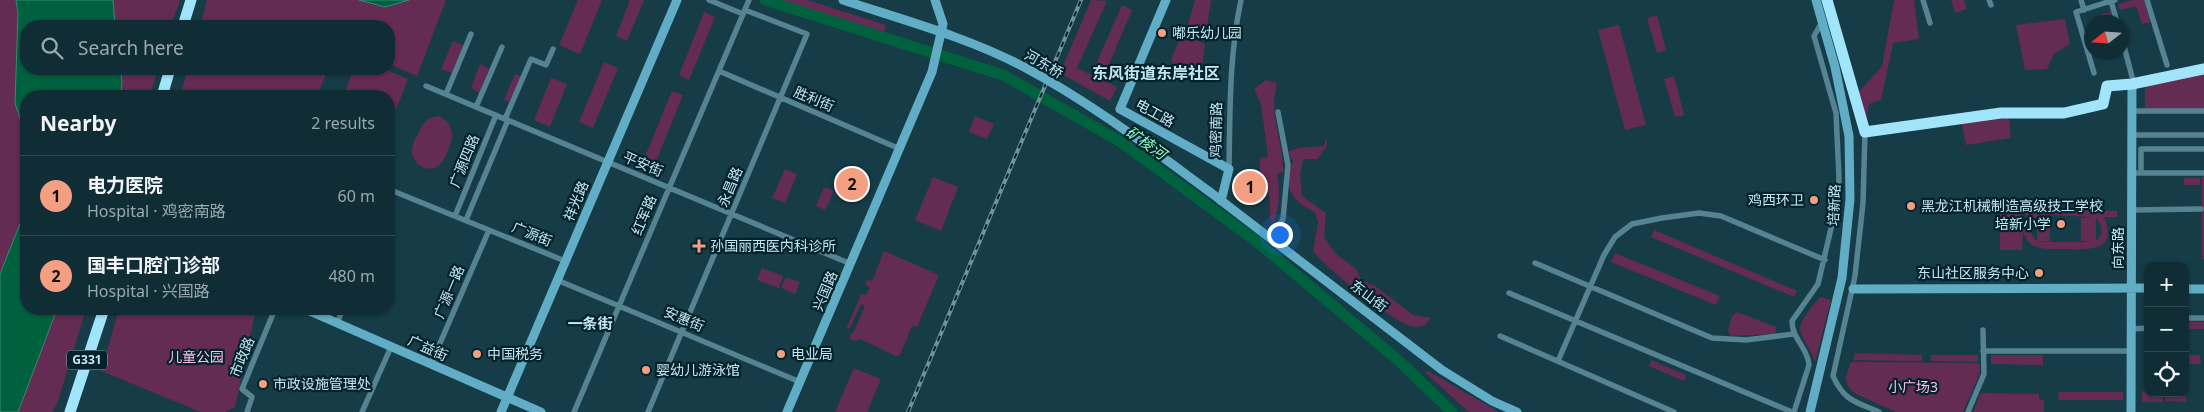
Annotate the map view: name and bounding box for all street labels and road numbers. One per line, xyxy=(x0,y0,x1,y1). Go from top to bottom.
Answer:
street label: 河东桥 xyxy=(1021,45,1067,82)
street label: 胜利街 xyxy=(791,82,837,115)
street label: 电工路 xyxy=(1132,94,1178,131)
street label: 鸡密南路 xyxy=(1206,102,1225,158)
street label: 广源四路 xyxy=(444,131,483,190)
street label: 平安街 xyxy=(620,147,666,180)
street label: 永昌路 xyxy=(713,164,746,210)
street label: 祥光路 xyxy=(559,178,592,224)
street label: 培新路 xyxy=(1823,184,1844,226)
street label: 红军路 xyxy=(627,192,660,238)
street label: 广源街 xyxy=(509,217,555,250)
street label: 向东路 xyxy=(2108,227,2127,269)
street label: 广源一路 xyxy=(429,262,468,321)
street label: 兴国路 xyxy=(808,268,841,314)
street label: 东山街 xyxy=(1347,275,1392,316)
street label: 安惠街 xyxy=(661,302,707,335)
street label: 广益街 xyxy=(405,330,451,365)
street label: 市政路 xyxy=(225,334,258,380)
road number: G331 xyxy=(67,350,107,370)

